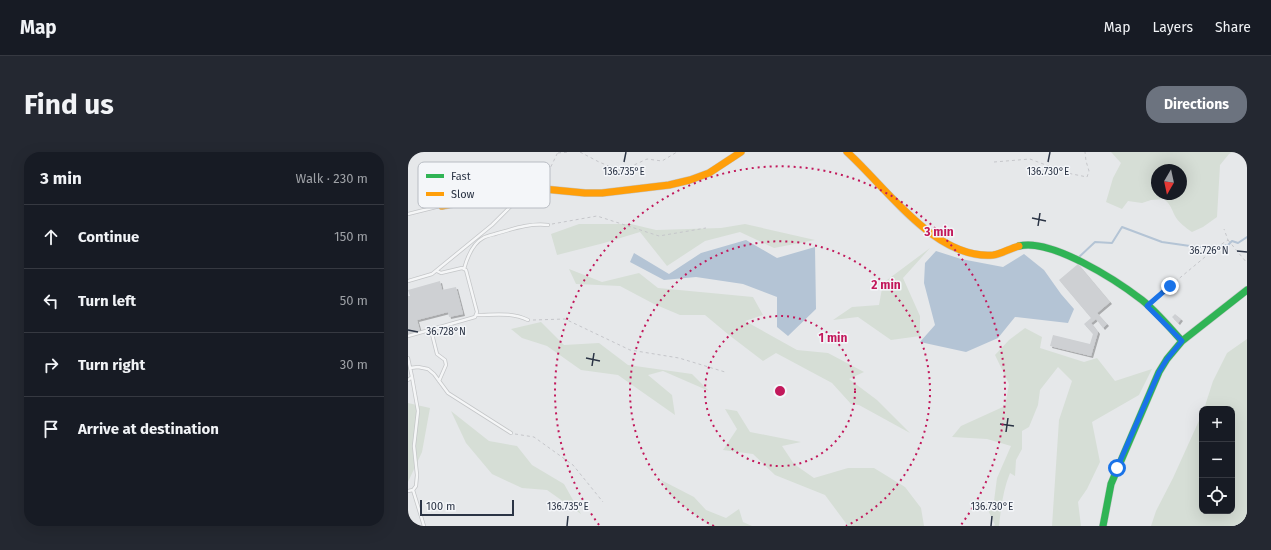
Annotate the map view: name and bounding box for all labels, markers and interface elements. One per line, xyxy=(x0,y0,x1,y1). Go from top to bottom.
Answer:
text: Map xyxy=(20,16,57,39)
text: Map xyxy=(1104,19,1130,36)
text: Layers xyxy=(1152,19,1193,36)
text: Share xyxy=(1215,19,1251,36)
button: Directions xyxy=(1146,86,1247,123)
text: Find us xyxy=(24,88,114,121)
legend xyxy=(418,162,550,208)
north arrow xyxy=(1151,164,1187,200)
text: 136.735°E xyxy=(603,166,645,178)
text: 136.730°E xyxy=(1027,166,1069,178)
text: 3 min xyxy=(40,168,82,189)
text: Fast xyxy=(451,170,471,183)
text: Walk · 230 m xyxy=(296,171,368,186)
text: Slow xyxy=(451,188,475,201)
text: 3 min xyxy=(923,225,954,239)
icon: ahead xyxy=(40,226,62,248)
text: Continue xyxy=(78,228,139,246)
text: 150 m xyxy=(334,229,368,244)
text: 36.726°N xyxy=(1189,245,1229,257)
route end xyxy=(1161,277,1179,295)
text: 2 min xyxy=(871,278,901,292)
icon: left xyxy=(40,290,62,312)
text: Turn left xyxy=(78,292,136,310)
text: 50 m xyxy=(340,293,368,308)
text: 36.728°N xyxy=(426,326,466,338)
text: 1 min xyxy=(819,331,847,345)
icon: right xyxy=(40,354,62,376)
text: Turn right xyxy=(78,356,145,374)
text: 30 m xyxy=(340,357,368,372)
centre of rings xyxy=(773,384,787,398)
map controls xyxy=(1199,406,1235,514)
button: + xyxy=(1199,406,1235,442)
icon: arrive xyxy=(40,418,62,440)
text: Arrive at destination xyxy=(78,420,219,438)
button: − xyxy=(1199,442,1235,478)
route start xyxy=(1108,459,1126,477)
button: locate xyxy=(1199,478,1235,514)
scale bar xyxy=(420,498,514,517)
text: 100 m xyxy=(426,500,455,513)
text: 136.735°E xyxy=(547,501,589,513)
text: 136.730°E xyxy=(971,501,1013,513)

